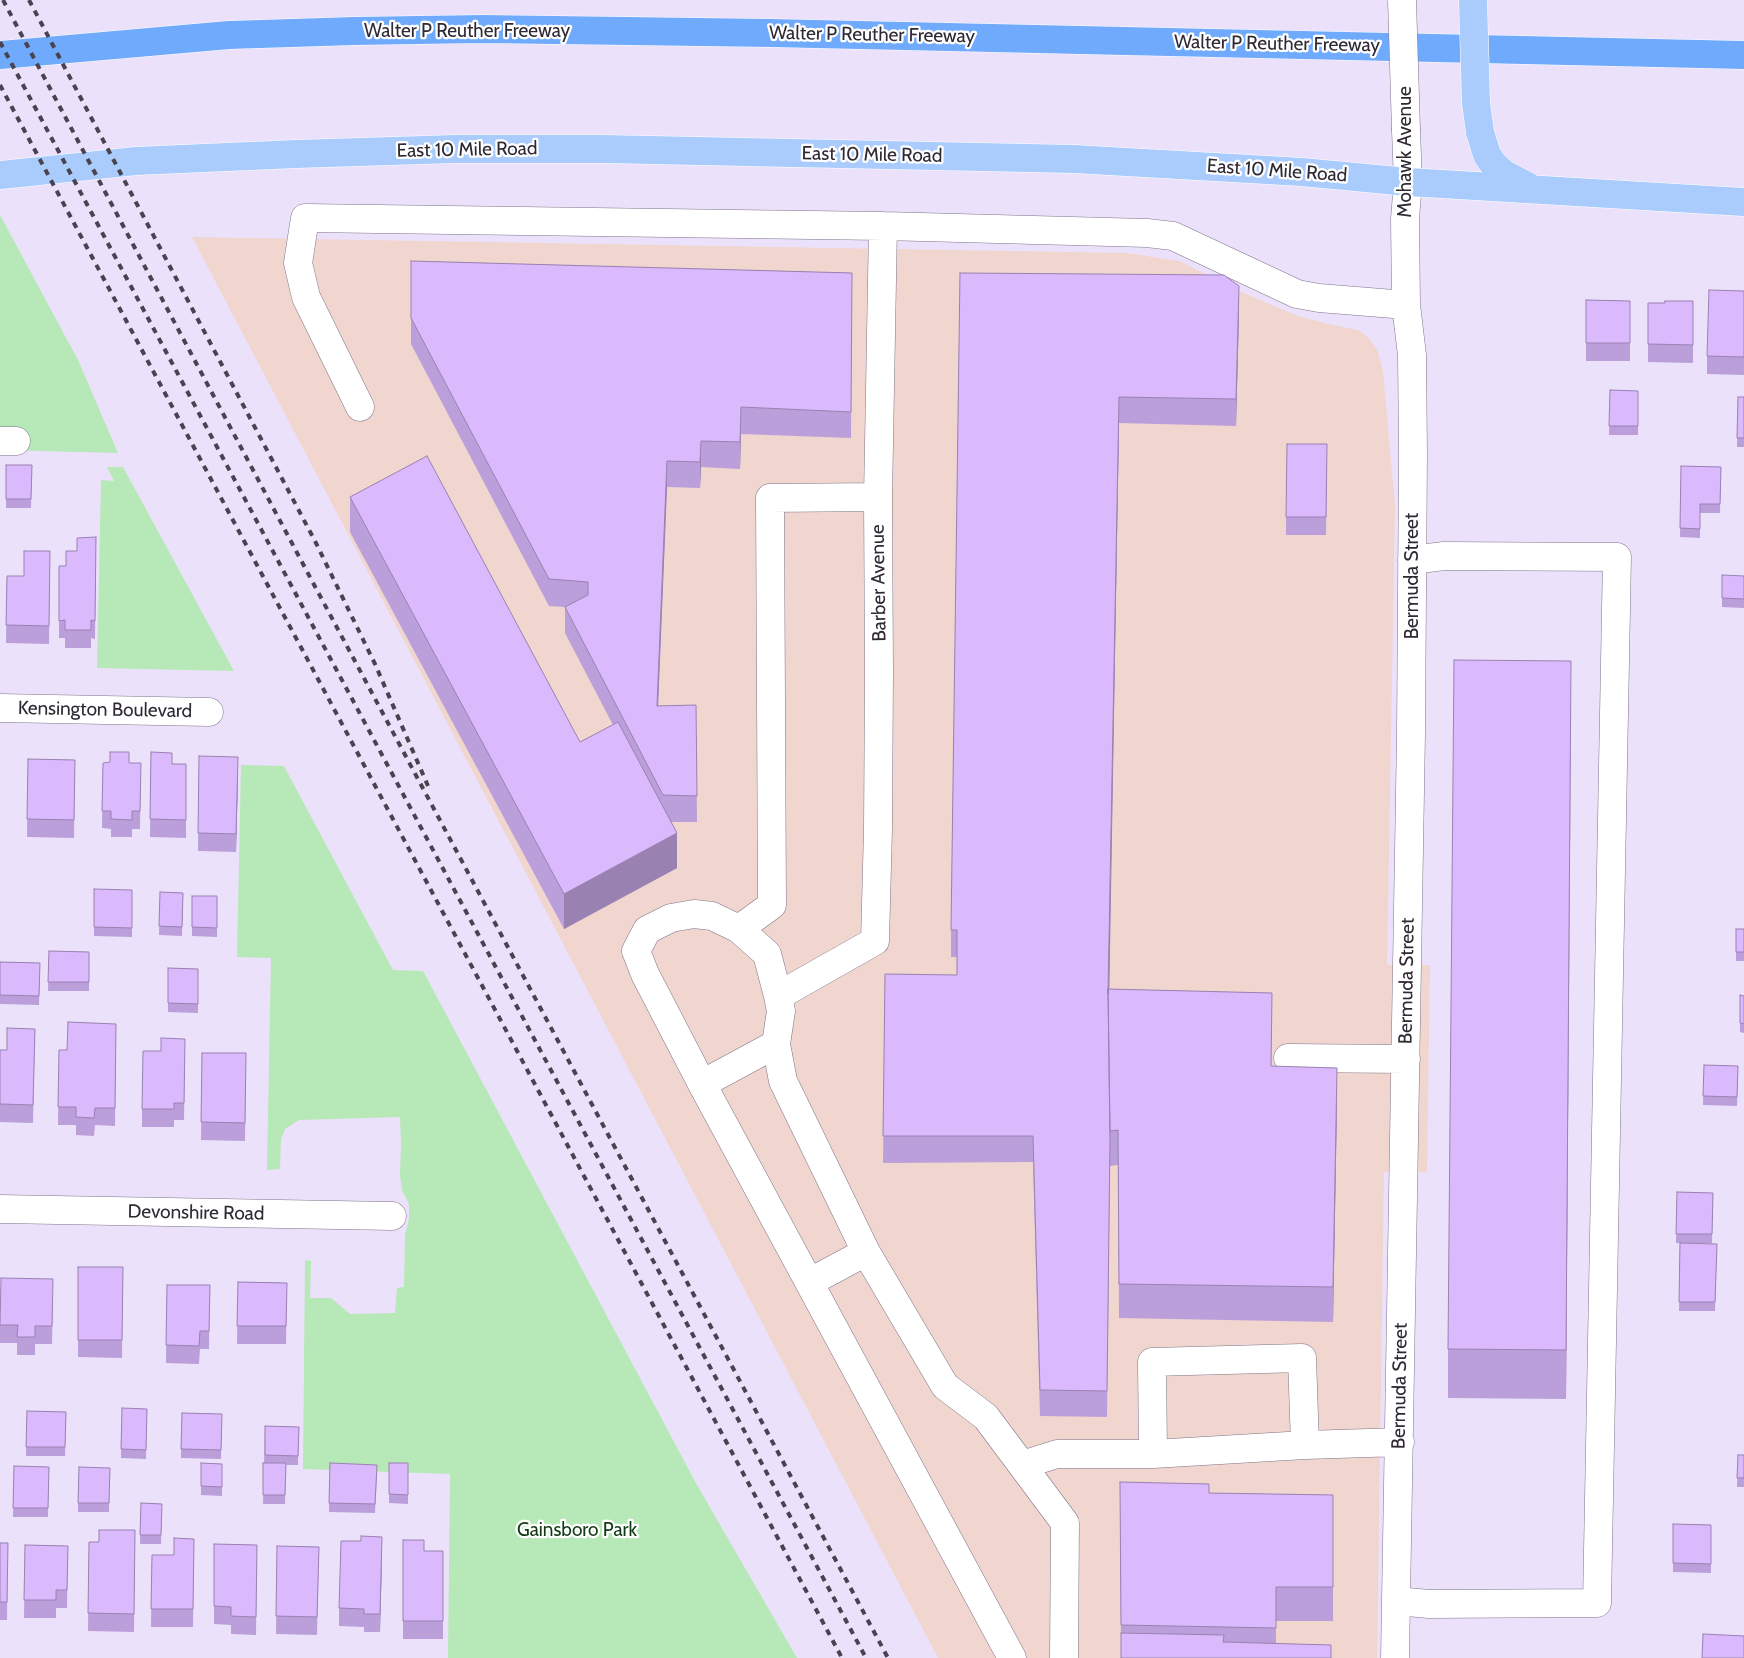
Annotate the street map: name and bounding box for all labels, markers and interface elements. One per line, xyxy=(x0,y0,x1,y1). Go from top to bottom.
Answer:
street label: Walter P Reuther Freeway xyxy=(364,20,570,42)
street label: Walter P Reuther Freeway xyxy=(769,22,975,48)
street label: Walter P Reuther Freeway xyxy=(1174,31,1380,57)
street label: Mohawk Avenue xyxy=(1394,86,1416,218)
street label: East 10 Mile Road xyxy=(396,137,538,163)
street label: East 10 Mile Road xyxy=(801,142,943,168)
street label: East 10 Mile Road xyxy=(1206,155,1348,187)
street label: Bermuda Street xyxy=(1401,513,1423,639)
street label: Barber Avenue xyxy=(867,524,891,642)
street label: Kensington Boulevard xyxy=(18,697,192,723)
street label: Bermuda Street xyxy=(1394,918,1420,1044)
street label: Devonshire Road xyxy=(127,1200,265,1226)
street label: Bermuda Street xyxy=(1387,1323,1413,1449)
park label: Gainsboro Park xyxy=(517,1519,637,1541)

